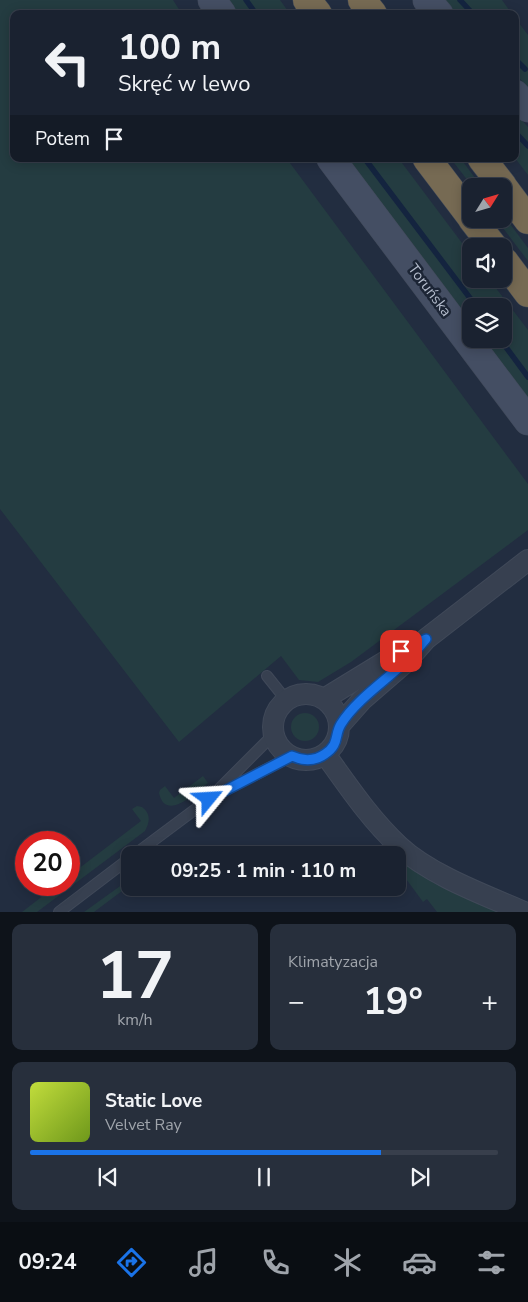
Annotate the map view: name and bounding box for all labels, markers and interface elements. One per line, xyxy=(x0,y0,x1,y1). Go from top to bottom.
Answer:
text: 100 m xyxy=(118,24,221,71)
icon: left xyxy=(35,30,100,95)
text: Skręć w lewo xyxy=(118,69,251,99)
icon: arrive xyxy=(100,125,128,153)
text: Potem xyxy=(35,126,90,152)
north arrow xyxy=(462,178,512,228)
map controls xyxy=(462,178,512,348)
button: sound xyxy=(462,238,512,288)
street label: Toruńska xyxy=(404,260,456,320)
button: layers xyxy=(462,298,512,348)
pin xyxy=(380,630,422,672)
icon: arrive xyxy=(387,637,415,665)
position arrow xyxy=(182,772,234,824)
speed limit sign: 20 xyxy=(15,831,80,896)
text: 09:25 · 1 min · 110 m xyxy=(171,858,356,884)
text: 17 xyxy=(96,932,174,1021)
text: Klimatyzacja xyxy=(288,951,378,973)
text: 19° xyxy=(363,976,423,1027)
text: − xyxy=(288,983,305,1021)
text: + xyxy=(481,983,498,1021)
text: km/h xyxy=(117,1009,153,1031)
text: Static Love xyxy=(105,1088,202,1114)
text: Velvet Ray xyxy=(105,1114,182,1136)
icon: previous xyxy=(94,1163,122,1191)
icon: pause xyxy=(250,1163,278,1191)
icon: next xyxy=(406,1163,434,1191)
icon: directions xyxy=(114,1245,149,1280)
icon: music xyxy=(186,1245,221,1280)
icon: phone xyxy=(258,1245,293,1280)
icon: climate xyxy=(330,1245,365,1280)
icon: car xyxy=(402,1245,437,1280)
icon: filters xyxy=(474,1245,509,1280)
text: 09:24 xyxy=(19,1247,77,1277)

